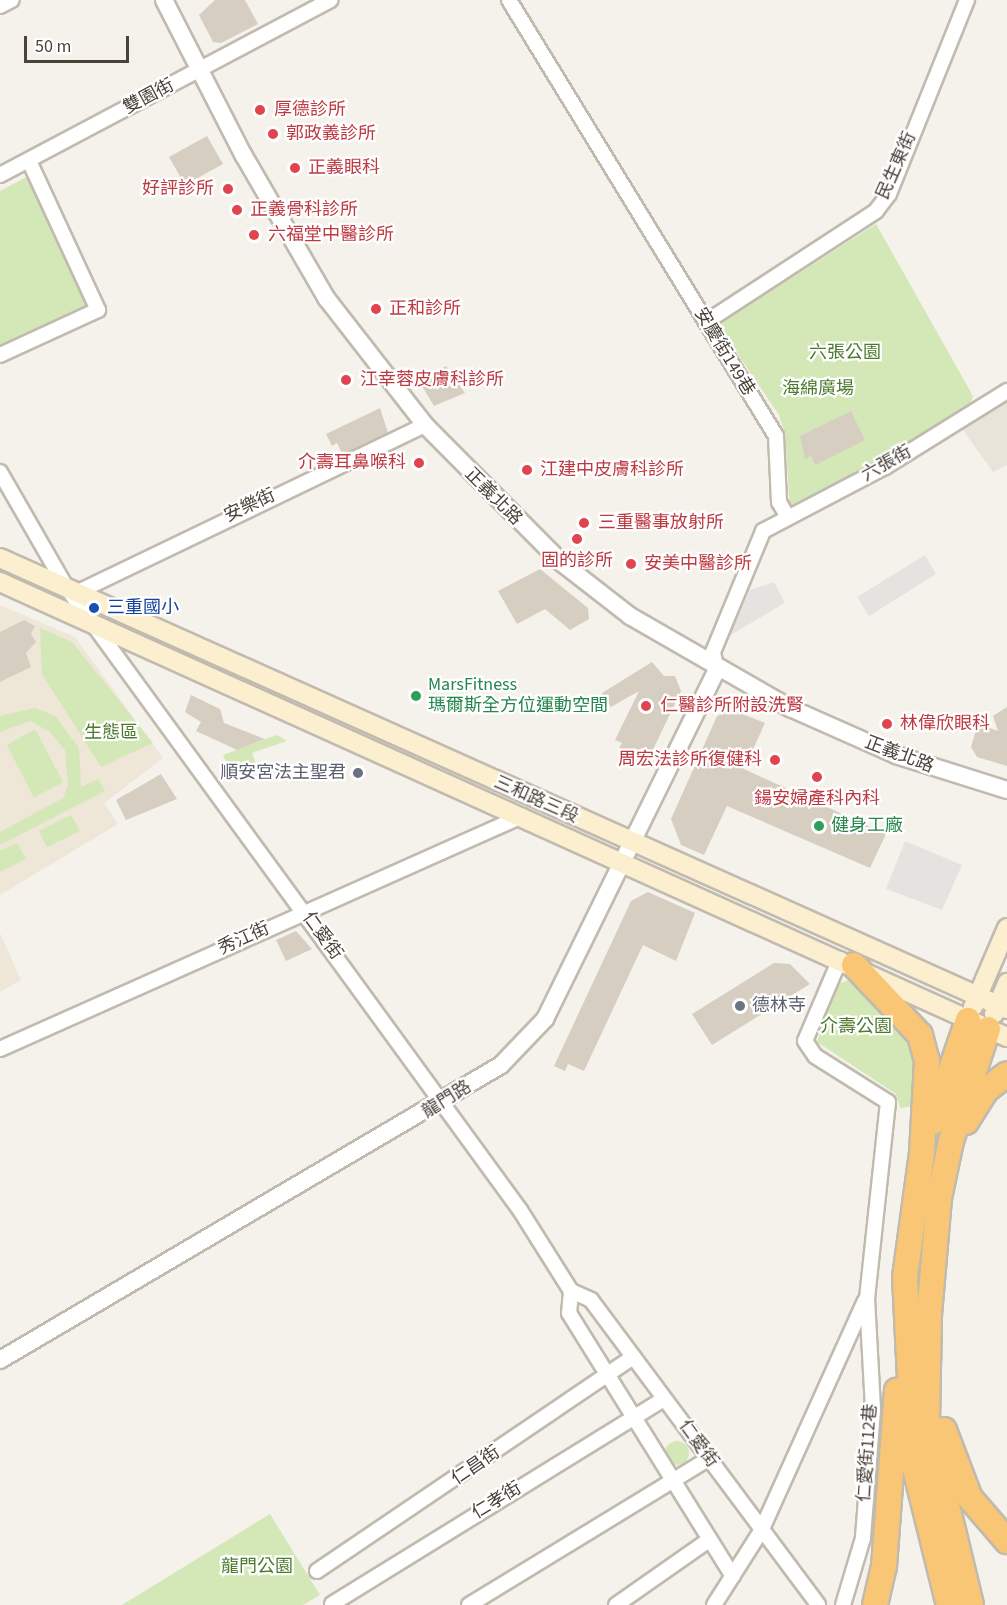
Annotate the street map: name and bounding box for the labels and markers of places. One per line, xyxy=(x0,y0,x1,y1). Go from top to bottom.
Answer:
place label: 厚德診所 xyxy=(274,99,346,121)
marker: 厚德診所 xyxy=(251,101,269,119)
place label: 郭政義診所 xyxy=(286,123,376,145)
marker: 郭政義診所 xyxy=(264,125,282,143)
place label: 正義眼科 xyxy=(308,157,380,179)
marker: 正義眼科 xyxy=(286,159,304,177)
place label: 好評診所 xyxy=(142,178,214,200)
marker: 好評診所 xyxy=(219,180,237,198)
place label: 正義骨科診所 xyxy=(250,199,358,221)
marker: 正義骨科診所 xyxy=(228,201,246,219)
place label: 六福堂中醫診所 xyxy=(268,224,394,246)
marker: 六福堂中醫診所 xyxy=(245,226,263,244)
place label: 正和診所 xyxy=(389,298,461,320)
marker: 正和診所 xyxy=(367,300,385,318)
place label: 江幸蓉皮膚科診所 xyxy=(360,369,504,391)
marker: 江幸蓉皮膚科診所 xyxy=(337,371,355,389)
place label: 介壽耳鼻喉科 xyxy=(298,452,406,474)
marker: 介壽耳鼻喉科 xyxy=(410,454,428,472)
place label: 江建中皮膚科診所 xyxy=(540,459,684,481)
marker: 江建中皮膚科診所 xyxy=(518,461,536,479)
place label: 三重醫事放射所 xyxy=(598,512,724,534)
marker: 三重醫事放射所 xyxy=(575,514,593,532)
marker: 固的診所 xyxy=(568,530,586,548)
place label: 固的診所 xyxy=(541,550,613,572)
place label: 安美中醫診所 xyxy=(644,553,752,575)
marker: 安美中醫診所 xyxy=(622,555,640,573)
place label: 三重國小 xyxy=(107,597,179,619)
marker: 三重國小 xyxy=(85,599,103,617)
place label: MarsFitness 瑪爾斯全方位運動空間 xyxy=(428,675,608,718)
marker: MarsFitness 瑪爾斯全方位運動空間 xyxy=(409,689,423,703)
place label: 仁醫診所附設洗腎 xyxy=(660,695,804,717)
marker: 仁醫診所附設洗腎 xyxy=(637,697,655,715)
place label: 林偉欣眼科 xyxy=(900,713,990,735)
marker: 林偉欣眼科 xyxy=(878,715,896,733)
place label: 周宏法診所復健科 xyxy=(618,749,762,771)
marker: 周宏法診所復健科 xyxy=(766,751,784,769)
place label: 順安宮法主聖君 xyxy=(220,762,346,784)
marker: 順安宮法主聖君 xyxy=(351,766,365,780)
marker: 鍚安婦產科內科 xyxy=(808,768,826,786)
place label: 鍚安婦產科內科 xyxy=(754,788,880,810)
place label: 健身工廠 xyxy=(831,815,903,837)
marker: 健身工廠 xyxy=(812,819,826,833)
place label: 德林寺 xyxy=(752,995,806,1017)
marker: 德林寺 xyxy=(733,999,747,1013)

